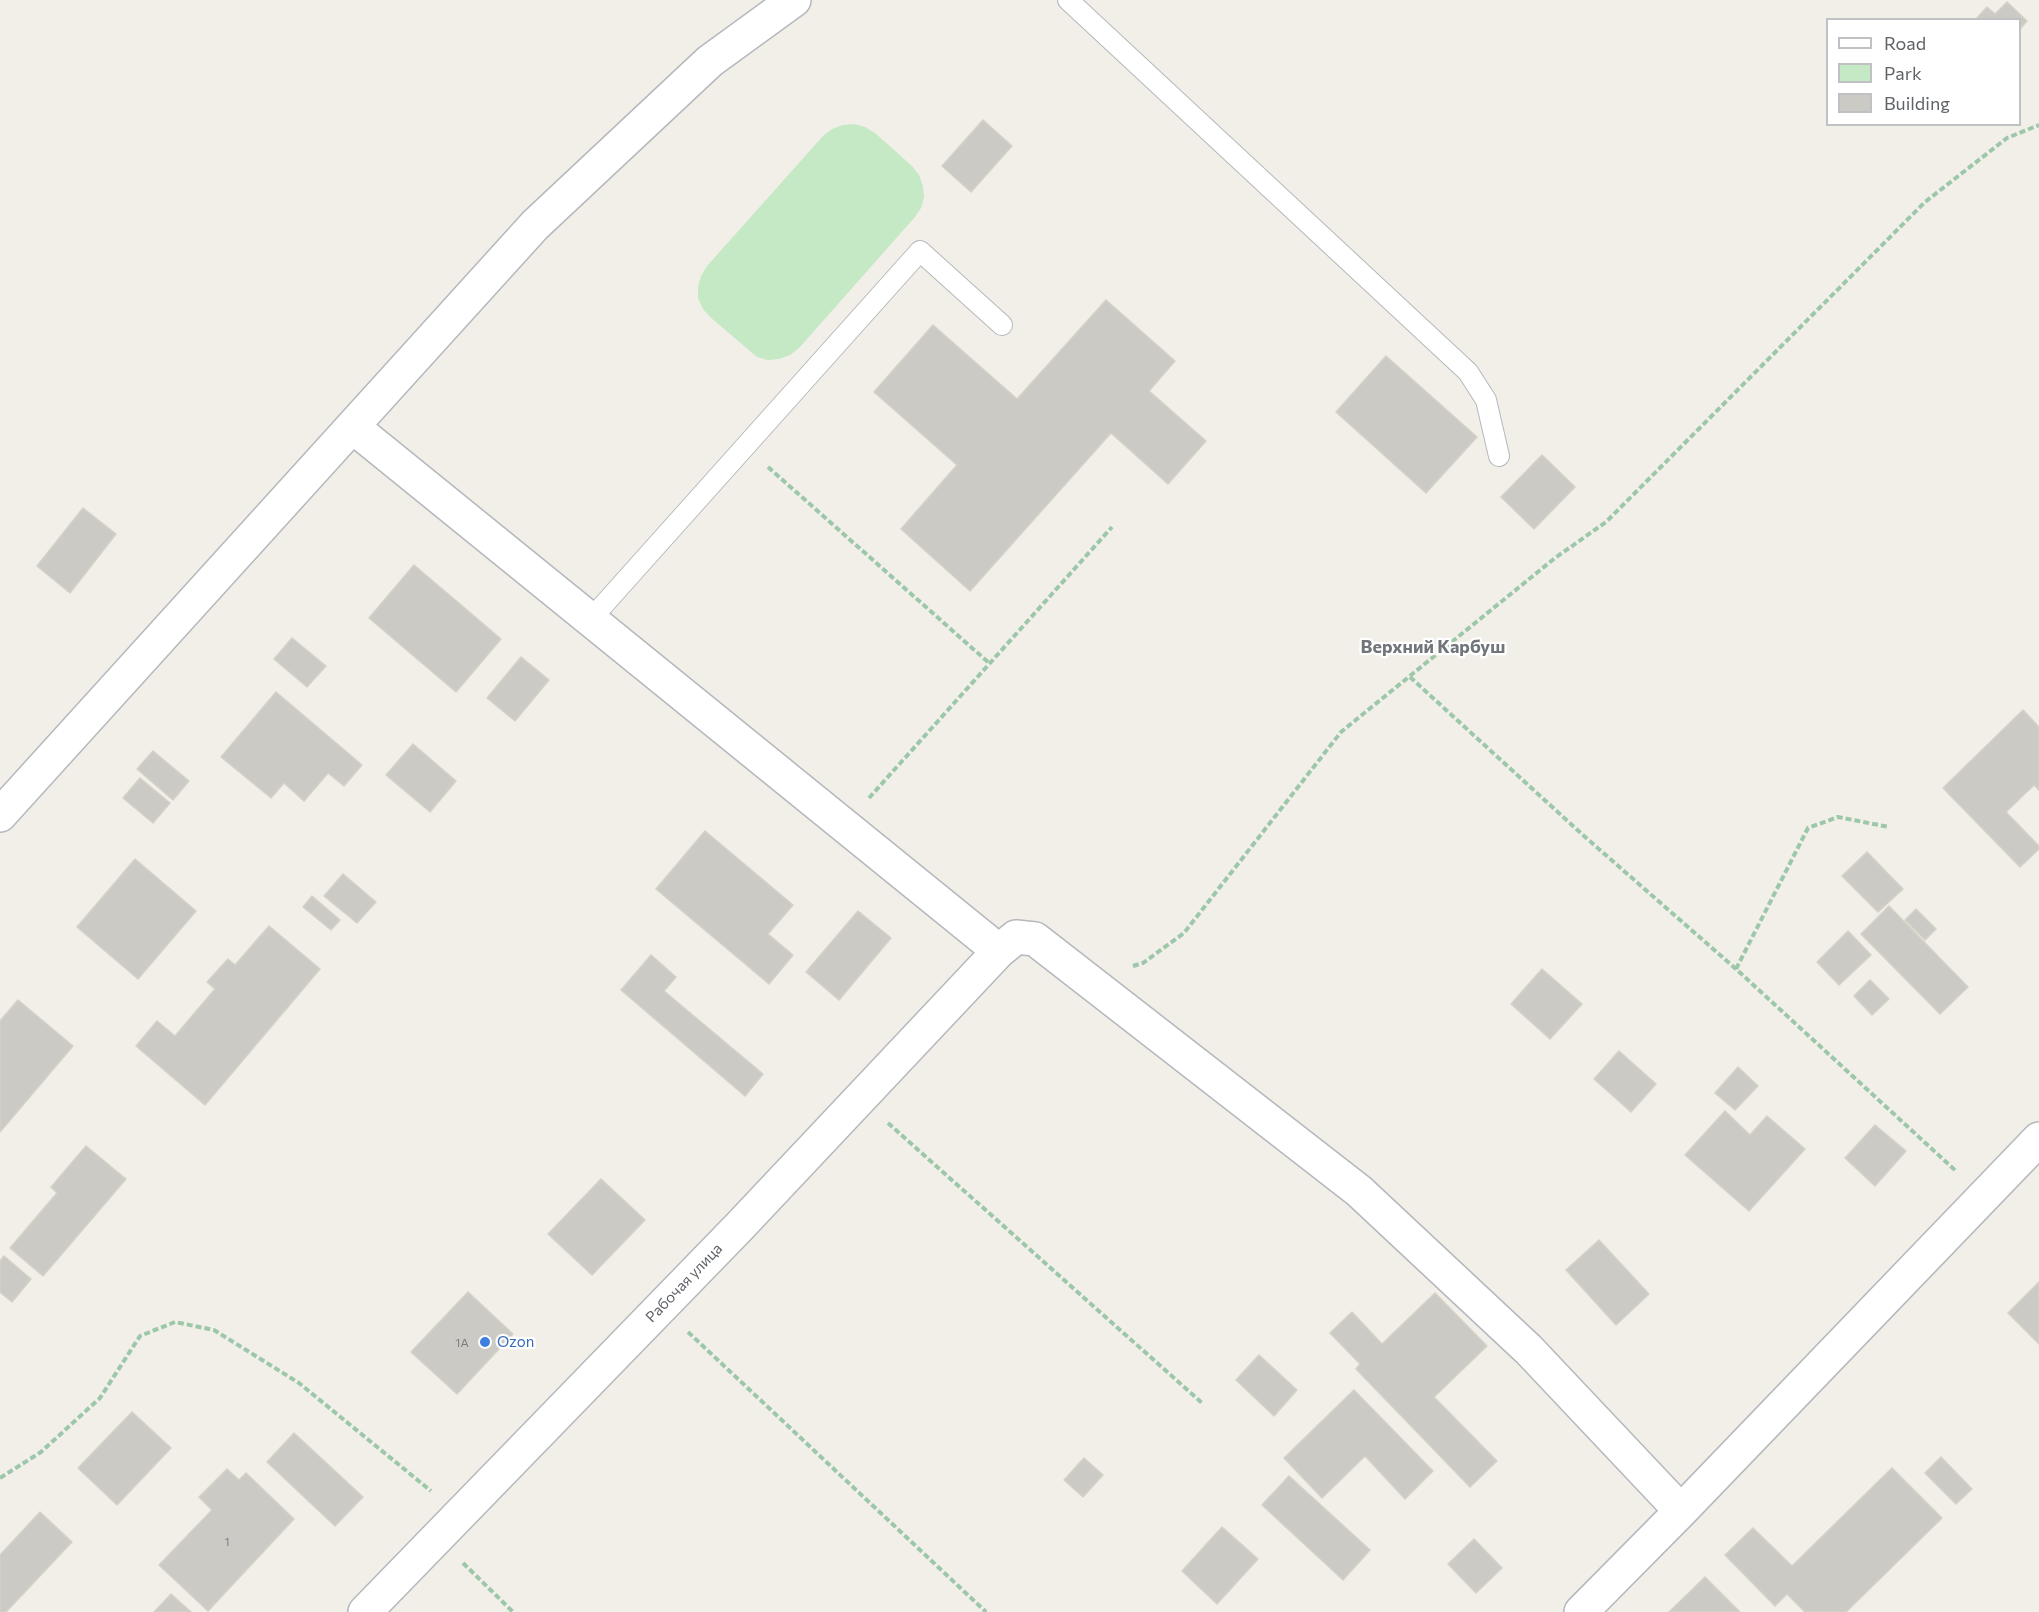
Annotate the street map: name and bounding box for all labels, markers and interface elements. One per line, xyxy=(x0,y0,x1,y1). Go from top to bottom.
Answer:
legend xyxy=(1826,18,2021,126)
text: Road xyxy=(1884,32,1926,54)
text: Park xyxy=(1884,62,1922,84)
text: Building xyxy=(1884,92,1950,114)
district label: Верхний Карбуш xyxy=(1361,636,1505,658)
street label: Рабочая улица xyxy=(642,1240,726,1326)
place label: Ozon xyxy=(497,1333,534,1351)
marker: Ozon xyxy=(478,1335,492,1349)
house number: 1А xyxy=(455,1336,469,1350)
house number: 1 xyxy=(224,1535,230,1549)

